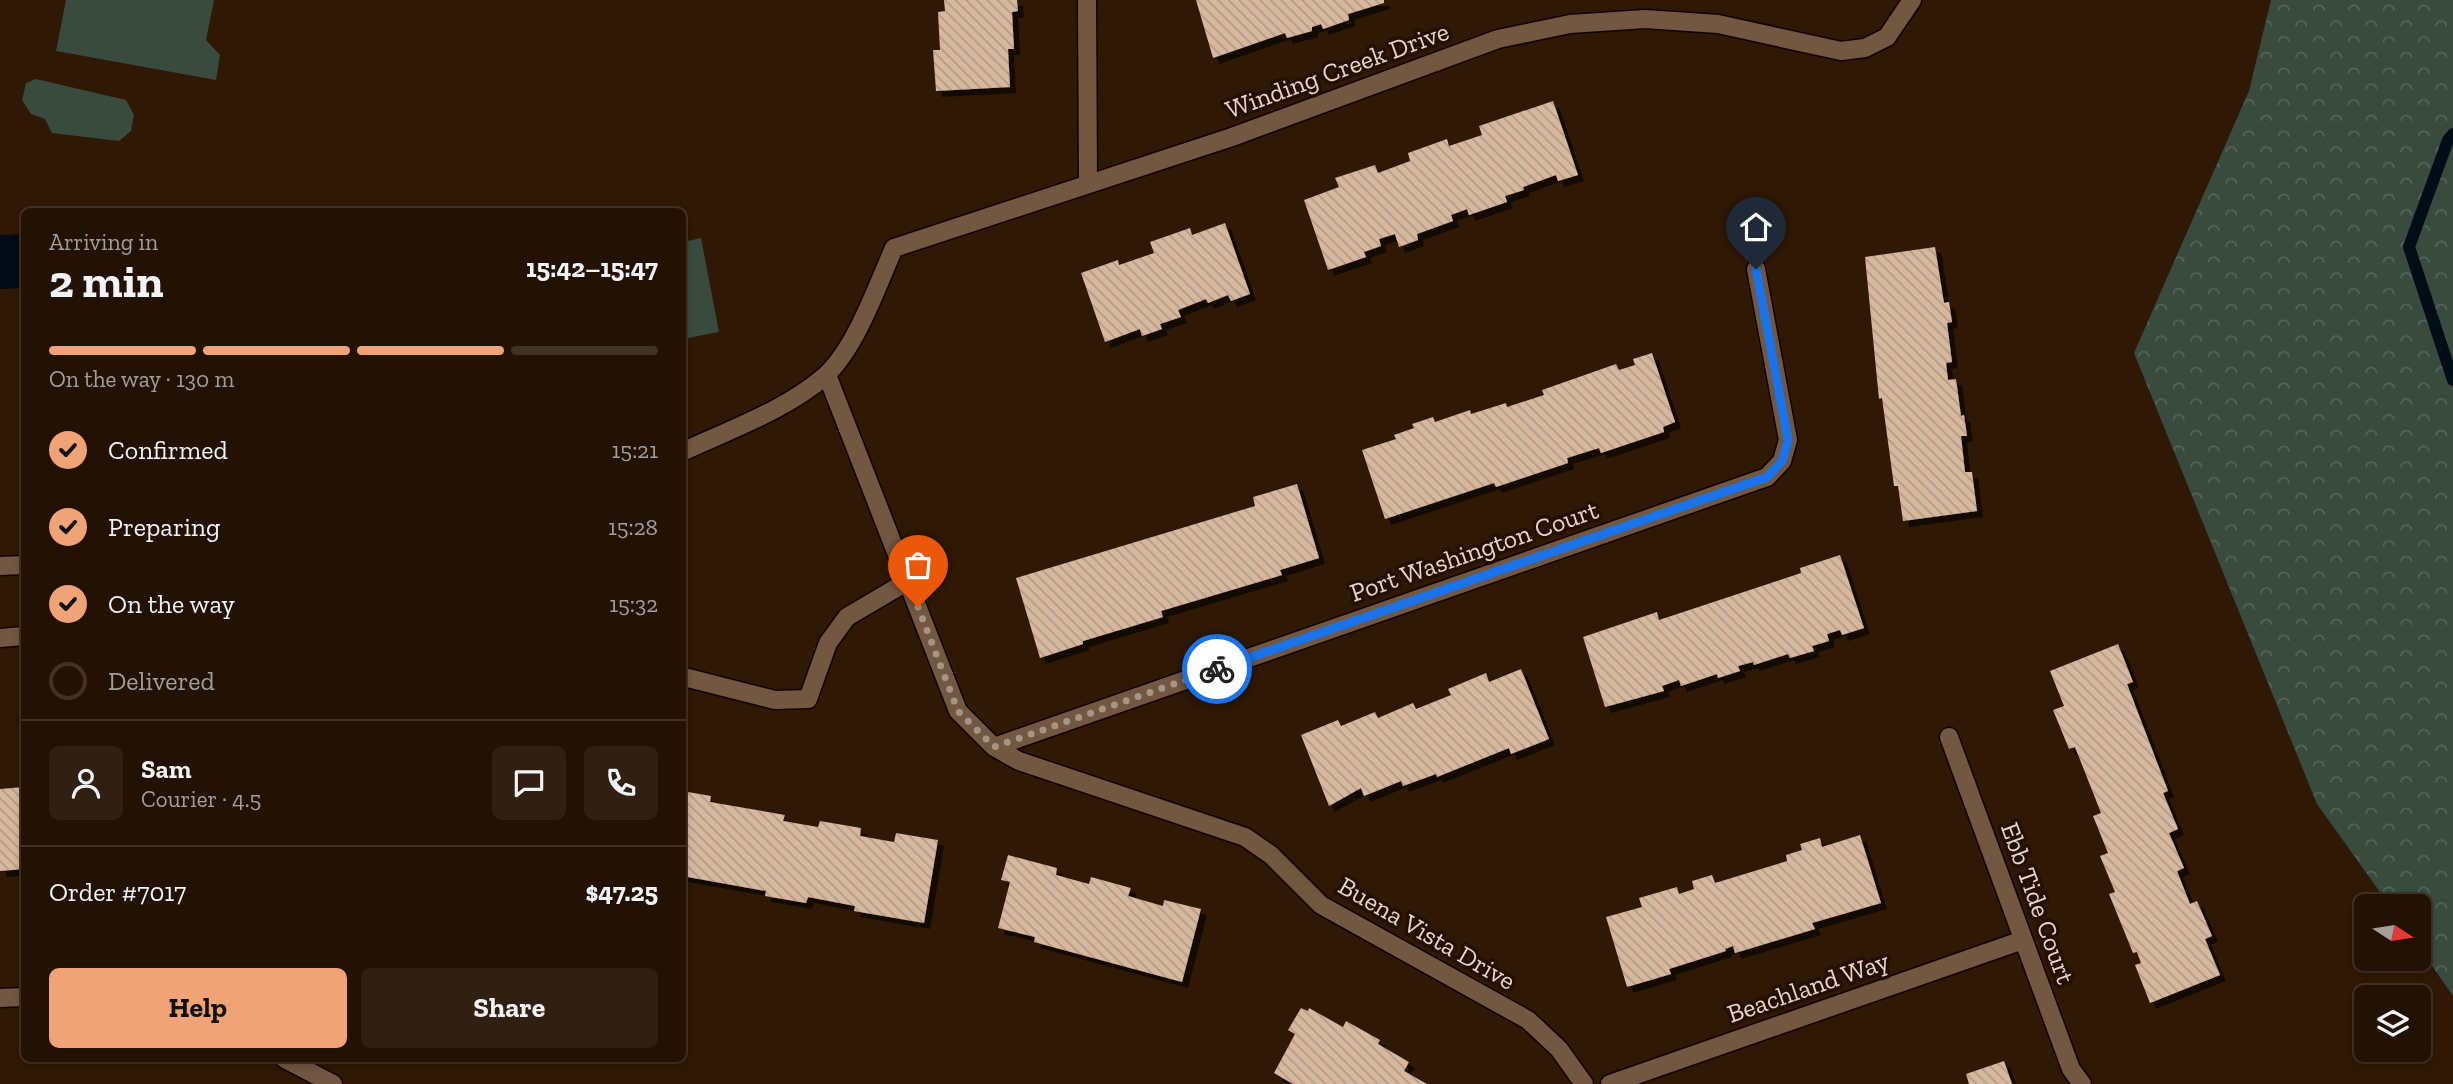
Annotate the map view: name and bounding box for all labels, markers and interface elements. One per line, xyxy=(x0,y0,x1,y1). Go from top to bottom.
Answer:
street label: Winding Creek Drive xyxy=(1221,15,1453,125)
pin xyxy=(1726,197,1786,269)
icon: home xyxy=(1737,208,1775,246)
text: Arriving in xyxy=(49,228,158,256)
text: 15:42–15:47 xyxy=(526,252,658,284)
text: 2 min xyxy=(49,254,164,309)
text: On the way · 130 m xyxy=(49,365,234,393)
icon: check xyxy=(49,431,87,469)
text: Confirmed xyxy=(108,434,228,466)
text: 15:21 xyxy=(612,436,658,464)
street label: Port Washington Court xyxy=(1346,493,1603,609)
icon: check xyxy=(49,508,87,546)
text: Preparing xyxy=(108,511,220,543)
text: 15:28 xyxy=(608,513,658,541)
pin xyxy=(888,535,948,607)
icon: bag xyxy=(899,546,937,584)
icon: check xyxy=(49,585,87,623)
text: On the way xyxy=(108,588,235,620)
text: 15:32 xyxy=(609,590,658,618)
courier xyxy=(1182,634,1252,704)
icon: bike xyxy=(1198,650,1236,688)
text: Delivered xyxy=(108,665,215,697)
button: person xyxy=(49,746,123,820)
button: chat xyxy=(492,746,566,820)
button: phone xyxy=(584,746,658,820)
text: Sam xyxy=(141,753,191,785)
text: Courier · 4.5 xyxy=(141,785,261,813)
street label: Ebb Tide Court xyxy=(1994,818,2082,988)
street label: Buena Vista Drive xyxy=(1333,869,1521,997)
text: Order #7017 xyxy=(49,876,186,908)
text: $47.25 xyxy=(586,876,658,908)
north arrow xyxy=(2354,894,2431,971)
map controls xyxy=(2354,894,2431,1062)
street label: Beachland Way xyxy=(1723,944,1894,1030)
button: Help xyxy=(49,968,347,1048)
button: Share xyxy=(361,968,658,1048)
button: layers xyxy=(2354,985,2431,1062)

